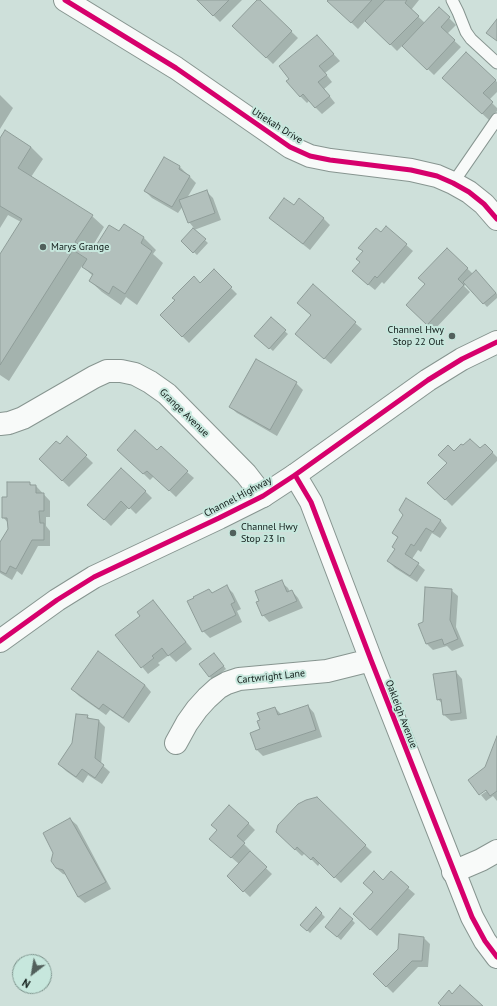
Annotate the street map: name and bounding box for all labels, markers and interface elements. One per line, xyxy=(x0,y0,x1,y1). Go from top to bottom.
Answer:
street label: Utiekah Drive xyxy=(249,106,305,146)
place label: Marys Grange xyxy=(51,241,109,253)
marker: Marys Grange xyxy=(38,242,48,252)
place label: Channel Hwy Stop 22 Out xyxy=(387,324,444,348)
marker: Channel Hwy Stop 22 Out xyxy=(447,331,457,341)
street label: Grange Avenue xyxy=(157,386,211,440)
street label: Channel Highway xyxy=(202,474,274,520)
place label: Channel Hwy Stop 23 In xyxy=(241,521,298,544)
marker: Channel Hwy Stop 23 In xyxy=(228,528,238,538)
street label: Cartwright Lane xyxy=(236,667,306,687)
street label: Oakleigh Avenue xyxy=(382,678,420,750)
north arrow xyxy=(12,954,52,994)
text: N xyxy=(20,976,33,991)

